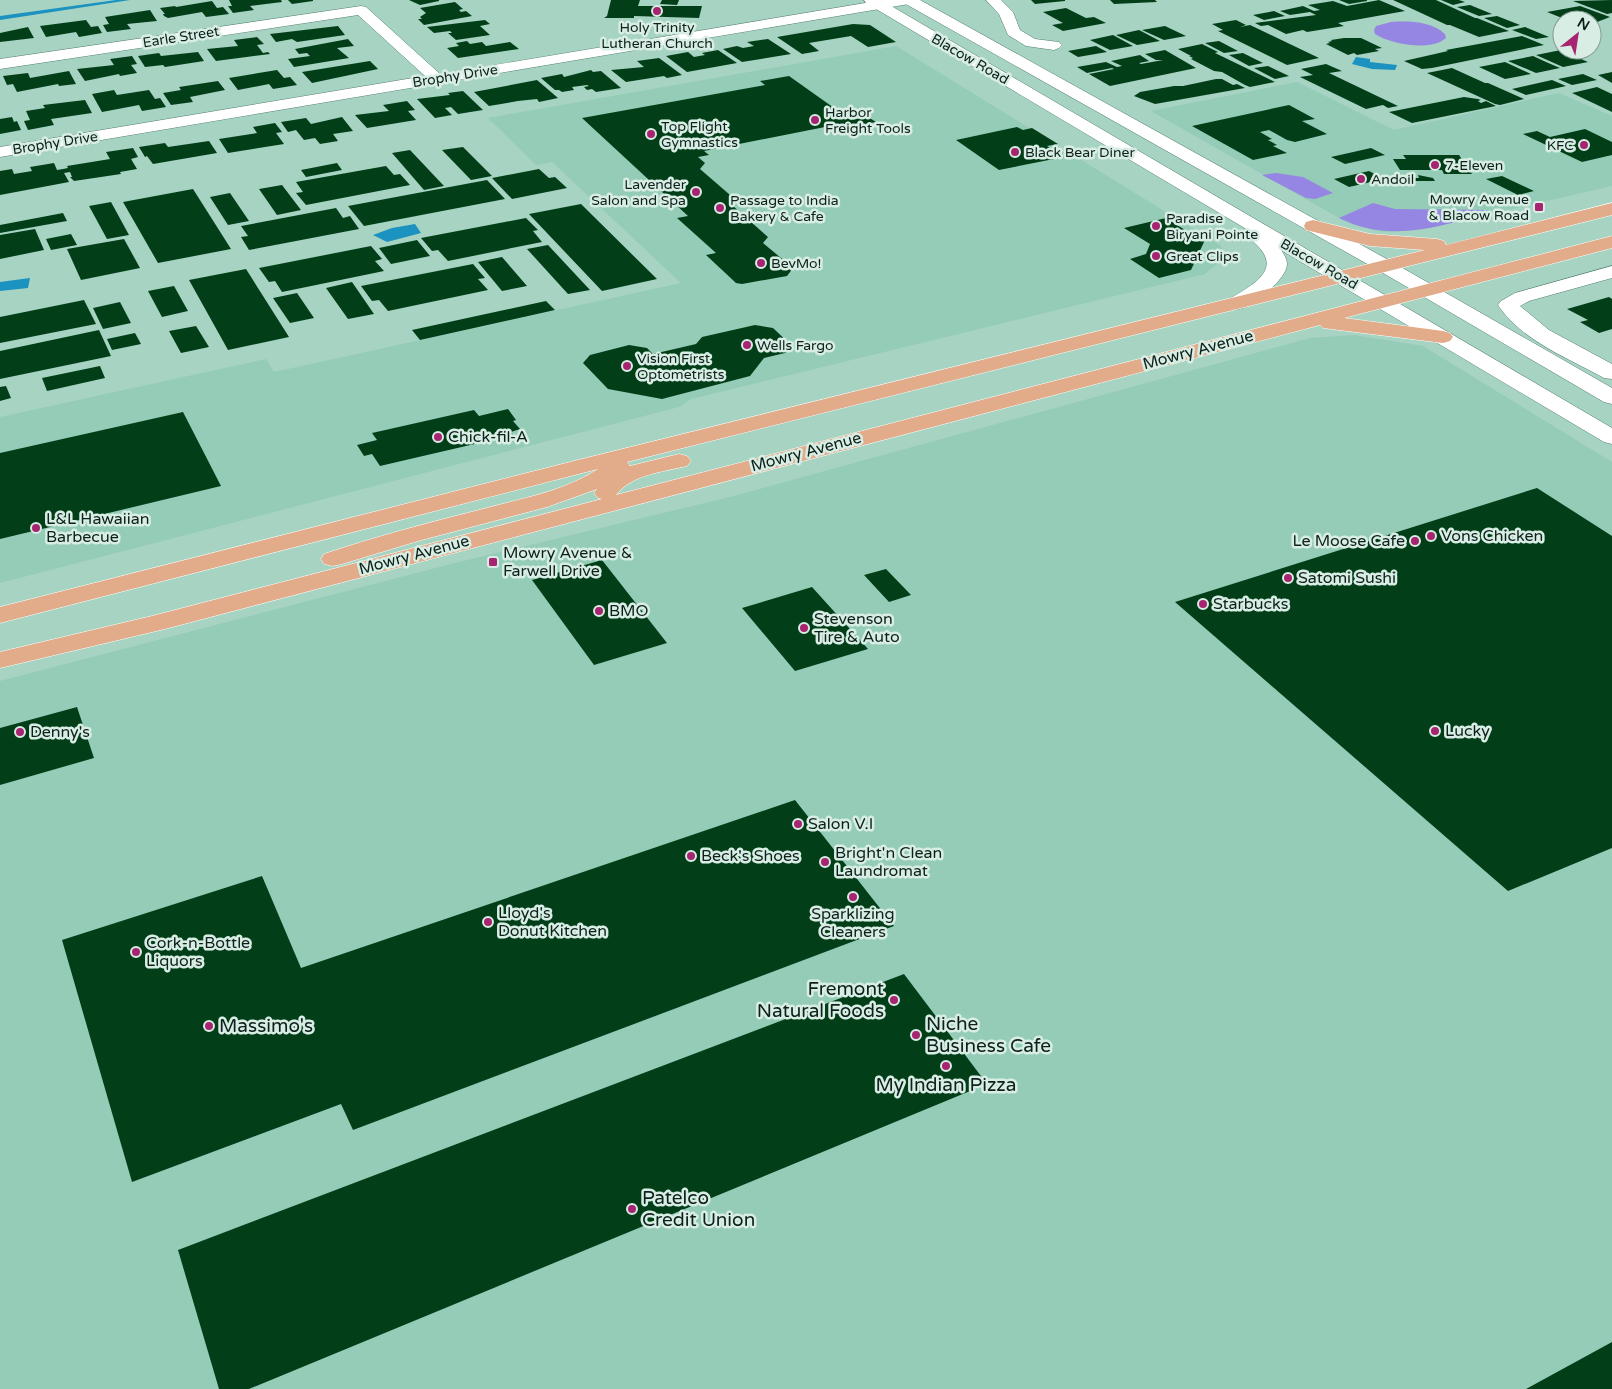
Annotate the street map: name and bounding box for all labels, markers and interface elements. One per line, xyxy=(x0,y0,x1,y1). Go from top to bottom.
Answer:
marker: Holy Trinity Lutheran Church xyxy=(651,5,663,17)
north arrow xyxy=(1552,10,1602,60)
text: N xyxy=(1574,14,1592,34)
place label: Holy Trinity Lutheran Church xyxy=(601,19,713,52)
street label: Earle Street xyxy=(142,22,221,51)
street label: Blacow Road xyxy=(928,30,1012,88)
street label: Brophy Drive xyxy=(411,61,499,91)
place label: Harbor Freight Tools xyxy=(825,104,911,137)
marker: Harbor Freight Tools xyxy=(809,114,821,126)
place label: Top Flight Gymnastics xyxy=(661,118,738,151)
street label: Brophy Drive xyxy=(11,128,99,158)
marker: Top Flight Gymnastics xyxy=(645,128,657,140)
place label: KFC xyxy=(1547,137,1574,154)
marker: KFC xyxy=(1578,139,1590,151)
place label: Black Bear Diner xyxy=(1025,144,1135,161)
marker: Black Bear Diner xyxy=(1009,146,1021,158)
place label: 7-Eleven xyxy=(1445,157,1503,174)
marker: 7-Eleven xyxy=(1429,159,1441,171)
place label: Andoil xyxy=(1371,171,1414,188)
marker: Andoil xyxy=(1355,173,1367,185)
place label: Lavender Salon and Spa xyxy=(591,176,687,209)
marker: Lavender Salon and Spa xyxy=(690,186,702,198)
place label: Mowry Avenue & Blacow Road xyxy=(1428,191,1529,224)
place label: Passage to India Bakery & Cafe xyxy=(730,192,839,225)
marker: Mowry Avenue & Blacow Road xyxy=(1533,201,1545,213)
marker: Passage to India Bakery & Cafe xyxy=(714,202,726,214)
place label: Paradise Biryani Pointe xyxy=(1166,210,1258,243)
marker: Paradise Biryani Pointe xyxy=(1150,220,1162,232)
street label: Blacow Road xyxy=(1277,235,1361,293)
place label: Great Clips xyxy=(1166,248,1239,265)
marker: Great Clips xyxy=(1150,250,1162,262)
place label: BevMo! xyxy=(771,255,822,272)
marker: BevMo! xyxy=(755,257,767,269)
street label: Mowry Avenue xyxy=(1141,326,1255,374)
place label: Wells Fargo xyxy=(757,337,834,354)
marker: Wells Fargo xyxy=(741,339,753,351)
place label: Vision First Optometrists xyxy=(637,350,725,383)
marker: Vision First Optometrists xyxy=(621,360,633,372)
place label: Chick-fil-A xyxy=(448,427,528,447)
street label: Mowry Avenue xyxy=(749,428,863,476)
marker: Chick-fil-A xyxy=(432,431,444,443)
place label: L&L Hawaiian Barbecue xyxy=(46,509,150,547)
marker: L&L Hawaiian Barbecue xyxy=(30,522,42,534)
place label: Vons Chicken xyxy=(1441,526,1543,546)
marker: Vons Chicken xyxy=(1425,530,1437,542)
street label: Mowry Avenue xyxy=(357,531,471,579)
place label: Le Moose Cafe xyxy=(1292,531,1405,551)
marker: Le Moose Cafe xyxy=(1409,535,1421,547)
place label: Mowry Avenue & Farwell Drive xyxy=(503,543,633,581)
marker: Mowry Avenue & Farwell Drive xyxy=(487,556,499,568)
place label: Satomi Sushi xyxy=(1298,568,1396,588)
marker: Satomi Sushi xyxy=(1282,572,1294,584)
place label: Starbucks xyxy=(1213,594,1288,614)
marker: Starbucks xyxy=(1197,598,1209,610)
place label: BMO xyxy=(609,601,649,621)
marker: BMO xyxy=(593,605,605,617)
place label: Stevenson Tire & Auto xyxy=(814,609,900,647)
marker: Stevenson Tire & Auto xyxy=(798,622,810,634)
place label: Lucky xyxy=(1445,721,1490,741)
place label: Denny's xyxy=(30,722,90,742)
marker: Lucky xyxy=(1429,725,1441,737)
marker: Denny's xyxy=(14,726,26,738)
place label: Salon V.I xyxy=(808,814,873,834)
marker: Salon V.I xyxy=(792,818,804,830)
place label: Bright'n Clean Laundromat xyxy=(835,843,942,881)
place label: Beck's Shoes xyxy=(701,846,800,866)
marker: Beck's Shoes xyxy=(685,850,697,862)
marker: Bright'n Clean Laundromat xyxy=(819,856,831,868)
marker: Sparklizing Cleaners xyxy=(847,891,859,903)
place label: Lloyd's Donut Kitchen xyxy=(498,903,607,941)
place label: Sparklizing Cleaners xyxy=(811,904,895,942)
marker: Lloyd's Donut Kitchen xyxy=(482,916,494,928)
place label: Cork-n-Bottle Liquors xyxy=(146,933,250,971)
marker: Cork-n-Bottle Liquors xyxy=(130,946,142,958)
place label: Fremont Natural Foods xyxy=(757,978,884,1022)
marker: Fremont Natural Foods xyxy=(888,994,900,1006)
place label: Niche Business Cafe xyxy=(926,1013,1051,1057)
place label: Massimo's xyxy=(219,1015,313,1037)
marker: Massimo's xyxy=(203,1020,215,1032)
marker: Niche Business Cafe xyxy=(910,1029,922,1041)
marker: My Indian Pizza xyxy=(940,1060,952,1072)
place label: My Indian Pizza xyxy=(876,1074,1016,1096)
place label: Patelco Credit Union xyxy=(642,1187,755,1231)
marker: Patelco Credit Union xyxy=(626,1203,638,1215)

